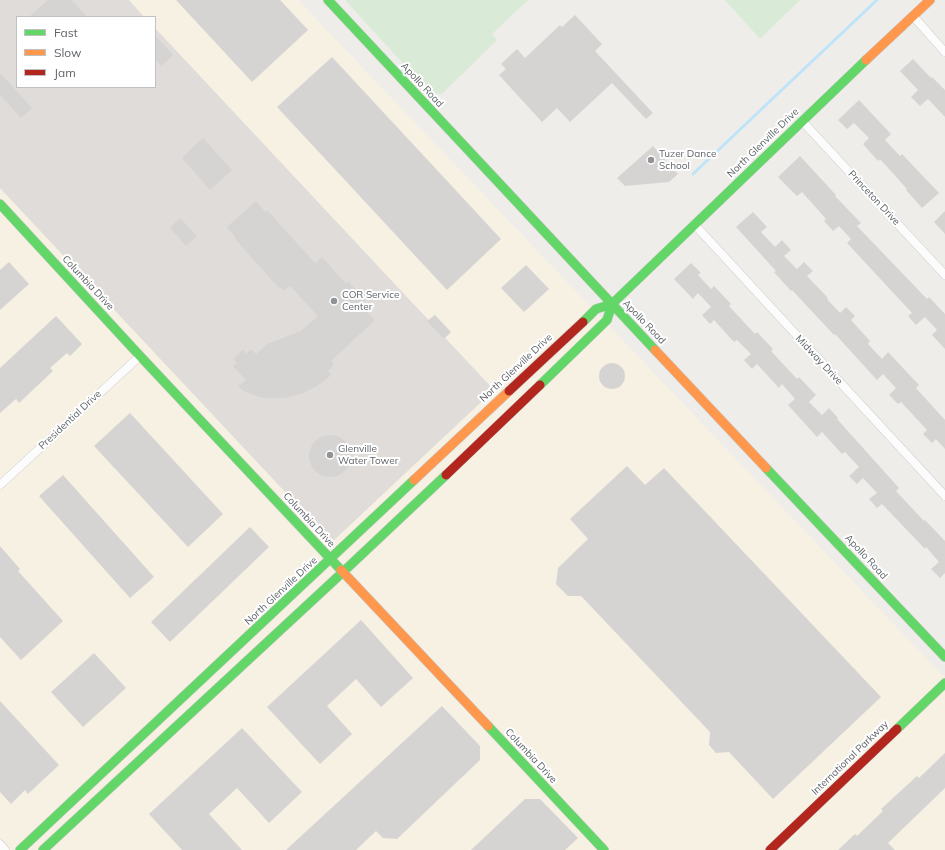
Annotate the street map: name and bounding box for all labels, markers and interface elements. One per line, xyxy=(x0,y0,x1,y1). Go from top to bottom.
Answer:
legend xyxy=(16,16,156,88)
text: Fast xyxy=(54,25,78,40)
text: Slow xyxy=(54,45,82,60)
street label: Apollo Road xyxy=(398,60,446,110)
text: Jam xyxy=(54,65,76,80)
street label: North Glenville Drive xyxy=(725,106,801,180)
place label: Tuzer Dance School xyxy=(659,148,716,172)
marker: Tuzer Dance School xyxy=(646,155,656,165)
street label: Princeton Drive xyxy=(846,168,902,228)
street label: Columbia Drive xyxy=(60,253,116,313)
place label: COR Service Center xyxy=(342,289,399,312)
marker: COR Service Center xyxy=(329,296,339,306)
street label: Apollo Road xyxy=(620,297,668,347)
street label: North Glenville Drive xyxy=(477,331,555,405)
street label: Midway Drive xyxy=(793,333,845,387)
street label: Presidential Drive xyxy=(36,388,104,452)
place label: Glenville Water Tower xyxy=(338,443,398,466)
marker: Glenville Water Tower xyxy=(325,450,335,460)
street label: Columbia Drive xyxy=(281,490,337,550)
street label: Apollo Road xyxy=(842,532,890,582)
street label: North Glenville Drive xyxy=(242,554,320,628)
street label: International Parkway xyxy=(809,718,891,798)
street label: Columbia Drive xyxy=(503,726,559,786)

